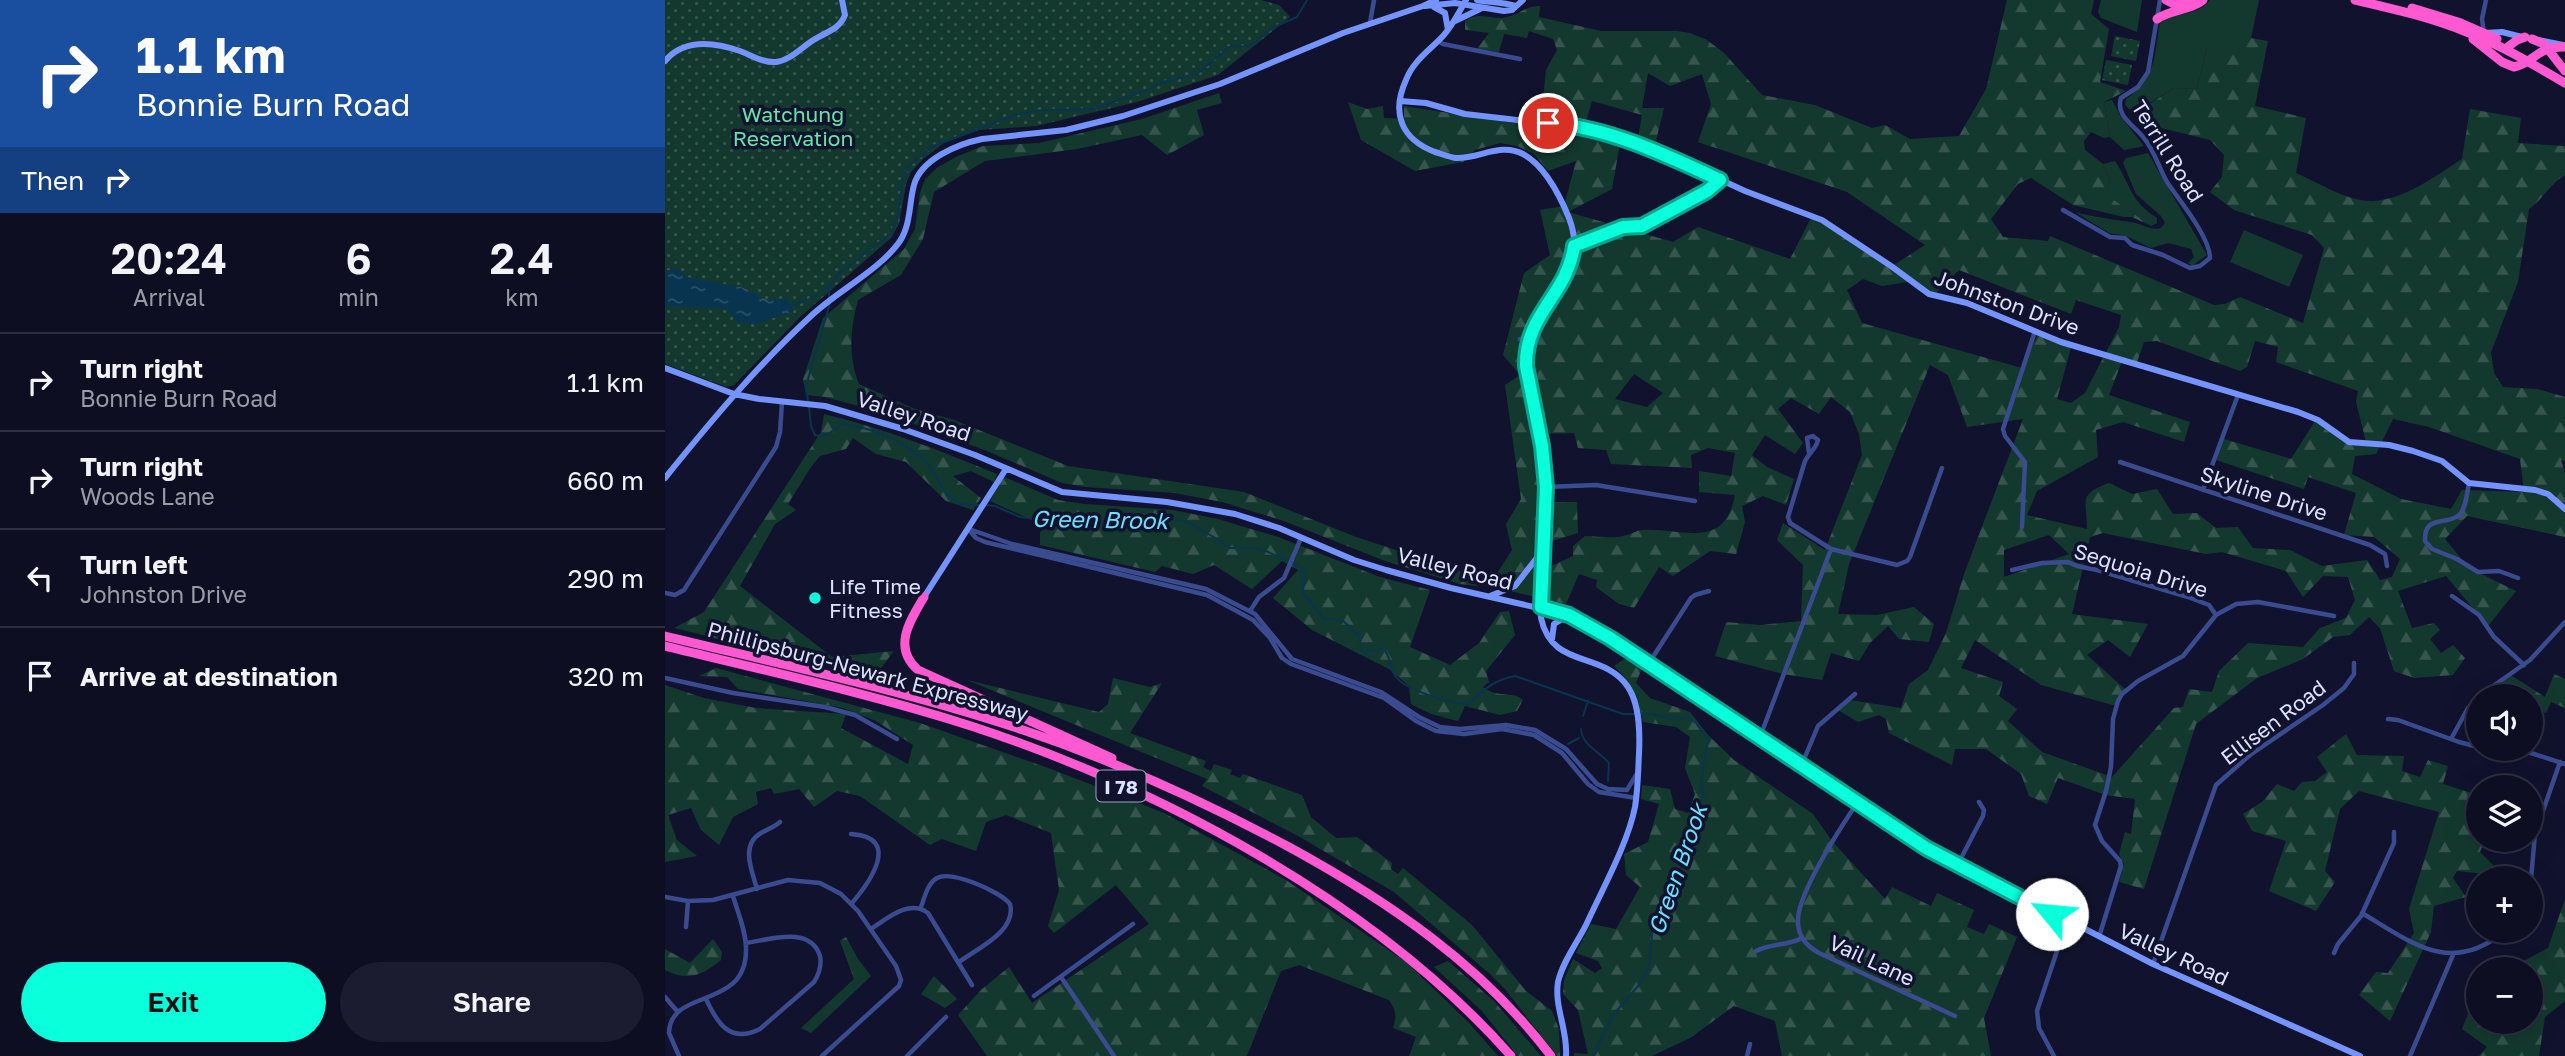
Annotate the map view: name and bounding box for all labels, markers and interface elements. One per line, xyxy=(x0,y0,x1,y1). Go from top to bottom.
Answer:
text: 1.1 km xyxy=(136,25,286,84)
icon: right xyxy=(21,28,112,119)
text: Bonnie Burn Road xyxy=(136,85,411,123)
pin xyxy=(1518,93,1578,153)
street label: Terrill Road xyxy=(2126,95,2210,207)
park label: Watchung Reservation xyxy=(733,101,853,151)
icon: arrive xyxy=(1529,104,1567,142)
icon: right xyxy=(98,161,136,199)
text: Then xyxy=(21,165,84,196)
text: 20:24 xyxy=(111,233,227,283)
text: 6 xyxy=(345,233,372,283)
text: 2.4 xyxy=(490,233,554,283)
street label: Johnston Drive xyxy=(1931,264,2083,340)
text: Arrival xyxy=(133,283,205,311)
text: min xyxy=(338,283,379,311)
text: km xyxy=(505,283,539,311)
text: Turn right xyxy=(80,353,203,384)
icon: right xyxy=(21,363,59,401)
text: 1.1 km xyxy=(567,367,644,398)
text: Bonnie Burn Road xyxy=(80,384,277,412)
street label: Valley Road xyxy=(854,385,974,447)
text: Turn right xyxy=(80,451,203,482)
street label: Skyline Drive xyxy=(2197,460,2331,526)
icon: right xyxy=(21,461,59,499)
text: 660 m xyxy=(567,465,644,496)
text: Woods Lane xyxy=(80,482,215,510)
water label: Green Brook xyxy=(1032,504,1170,534)
street label: Sequoia Drive xyxy=(2071,537,2211,603)
street label: Valley Road xyxy=(1395,541,1515,595)
text: Turn left xyxy=(80,549,188,580)
icon: left xyxy=(21,559,59,597)
text: 290 m xyxy=(568,563,644,594)
place label: Life Time Fitness xyxy=(829,573,921,623)
text: Johnston Drive xyxy=(80,580,247,608)
marker: Life Time Fitness xyxy=(807,590,823,606)
street label: Phillipsburg-Newark Expressway xyxy=(705,616,1031,726)
icon: arrive xyxy=(21,657,59,695)
text: Arrive at destination xyxy=(80,661,338,692)
text: 320 m xyxy=(568,661,644,692)
street label: Ellisen Road xyxy=(2215,674,2331,770)
map controls xyxy=(2466,684,2543,1034)
button: sound xyxy=(2466,684,2543,761)
road number: I 78 xyxy=(1097,771,1145,802)
button: layers xyxy=(2466,775,2543,852)
water label: Green Brook xyxy=(1642,798,1713,938)
button: + xyxy=(2466,866,2543,943)
position arrow xyxy=(2015,877,2089,951)
street label: Valley Road xyxy=(2115,917,2233,991)
street label: Vail Lane xyxy=(1825,929,1919,991)
button: − xyxy=(2466,957,2543,1034)
button: Exit xyxy=(21,962,326,1042)
button: Share xyxy=(340,962,644,1042)

